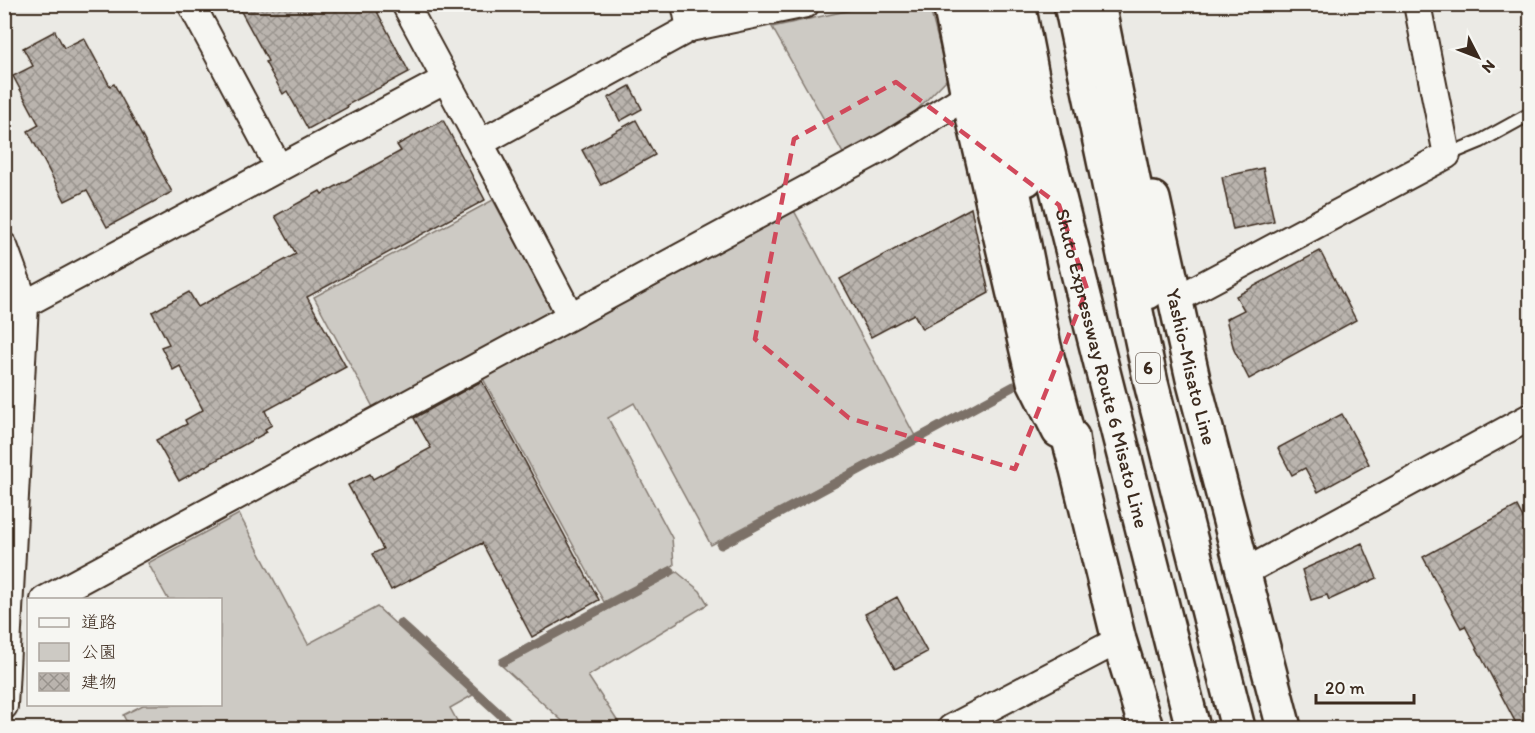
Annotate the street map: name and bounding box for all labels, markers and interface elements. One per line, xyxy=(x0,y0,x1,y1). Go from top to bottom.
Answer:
north arrow xyxy=(1448,27,1508,87)
text: N xyxy=(1478,56,1499,77)
street label: Shuto Expressway Route 6 Misato Line xyxy=(1050,206,1152,528)
street label: Yashio-Misato Line xyxy=(1161,286,1222,448)
road number: 6 xyxy=(1136,353,1160,383)
legend xyxy=(27,598,222,706)
text: 道路 xyxy=(81,611,117,633)
text: 公園 xyxy=(81,641,117,663)
scale bar xyxy=(1316,667,1414,705)
text: 建物 xyxy=(81,671,117,693)
text: 20 m xyxy=(1325,677,1365,699)

